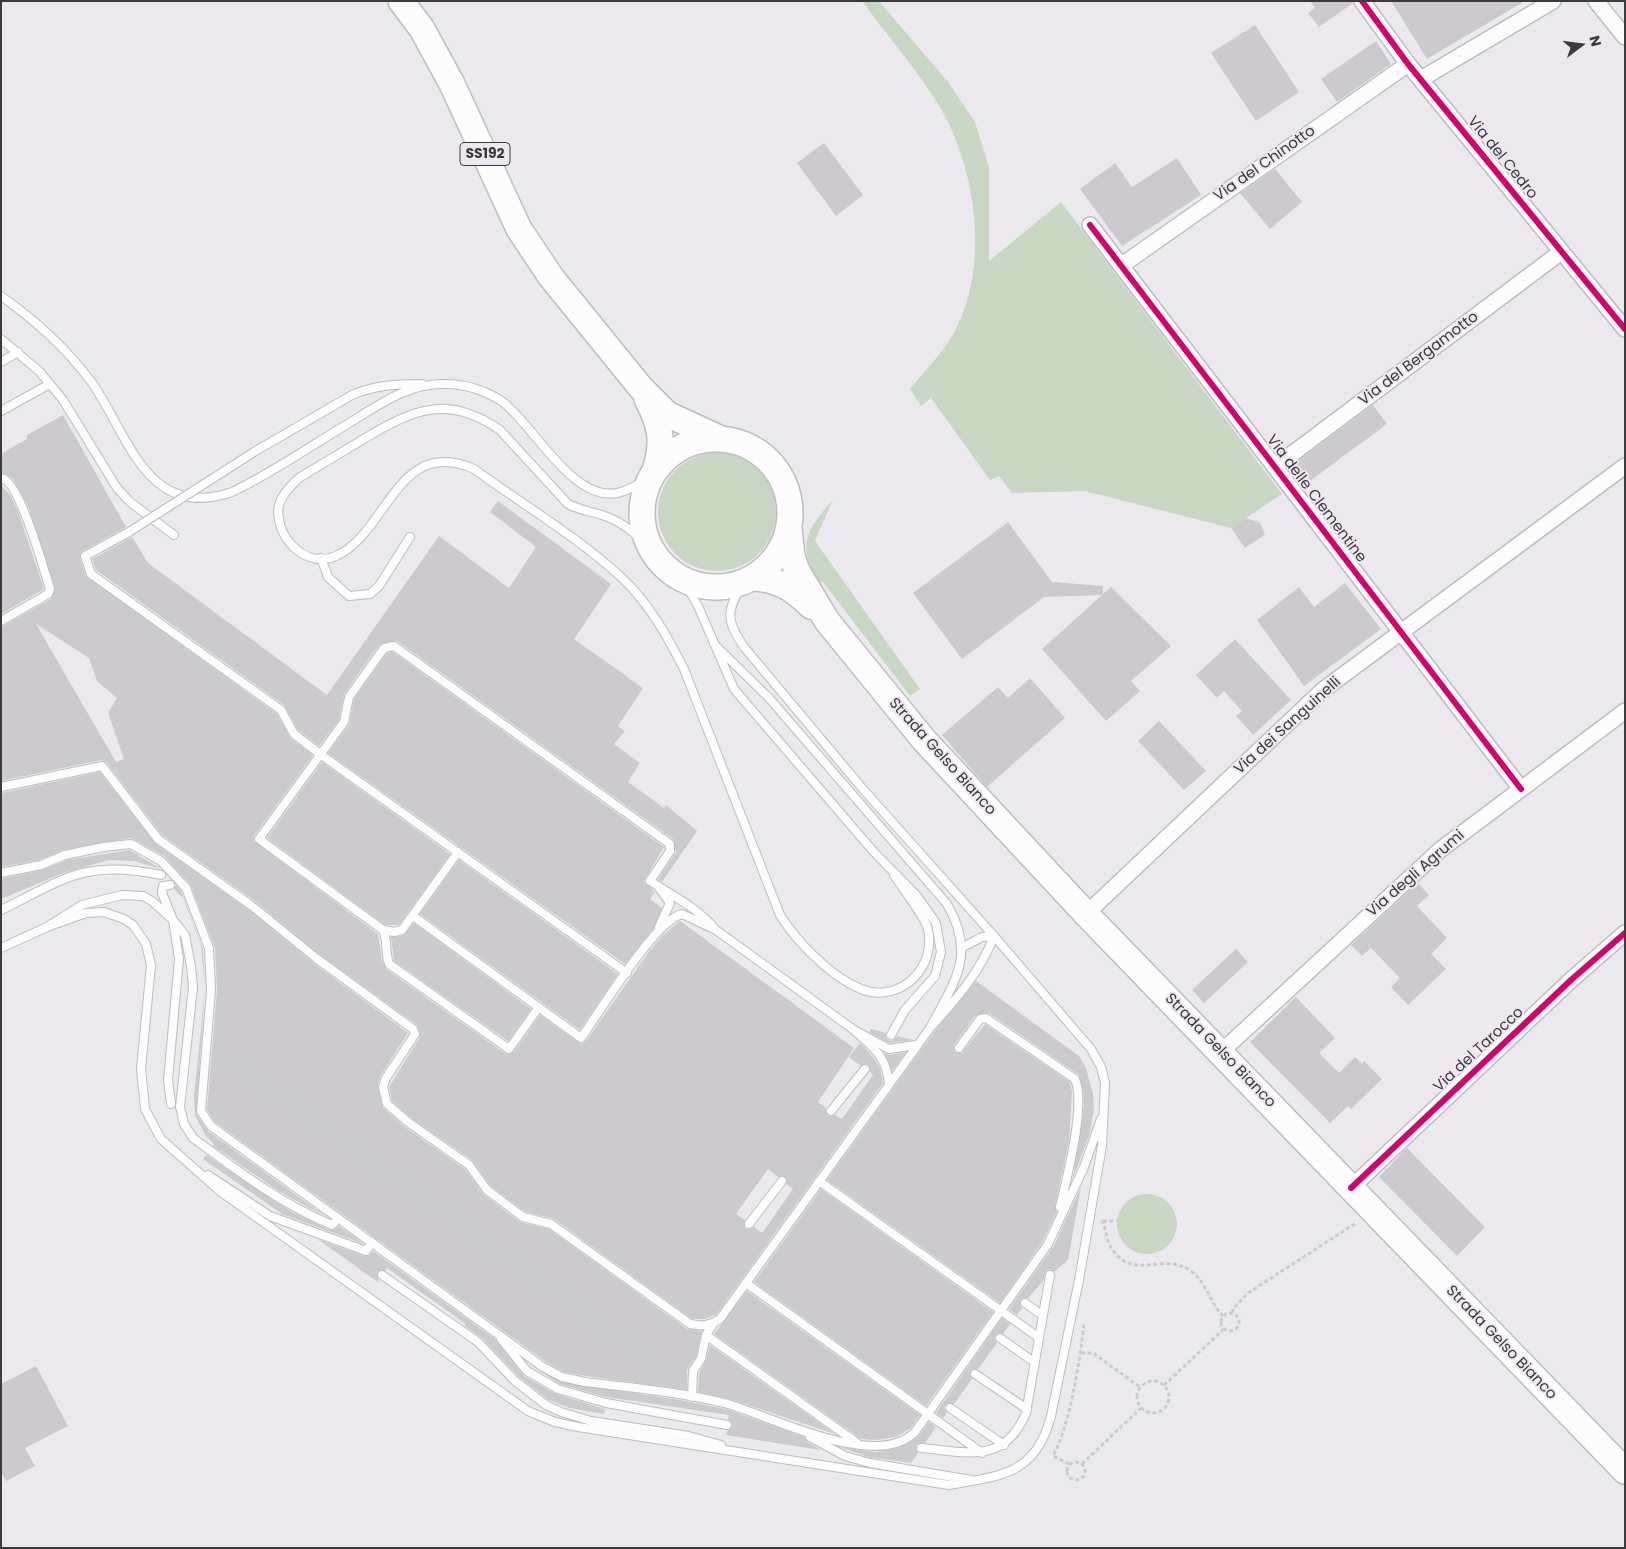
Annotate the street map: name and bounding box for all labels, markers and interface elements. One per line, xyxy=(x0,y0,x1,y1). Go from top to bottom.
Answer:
north arrow xyxy=(1556,20,1606,70)
text: N xyxy=(1584,33,1607,49)
street label: Via del Cedro xyxy=(1463,113,1541,203)
street label: Via del Chinotto xyxy=(1211,122,1319,206)
road number: SS192 xyxy=(460,142,510,166)
street label: Via del Bergamotto xyxy=(1356,308,1482,410)
street label: Via delle Clementine xyxy=(1262,432,1370,566)
street label: Via dei Sanguinelli xyxy=(1231,673,1345,779)
street label: Strada Gelso Bianco xyxy=(885,695,999,819)
street label: Via degli Agrumi xyxy=(1363,827,1469,921)
street label: Strada Gelso Bianco xyxy=(1161,990,1279,1112)
street label: Via del Tarocco xyxy=(1430,1004,1528,1096)
street label: Strada Gelso Bianco xyxy=(1442,1282,1560,1404)

